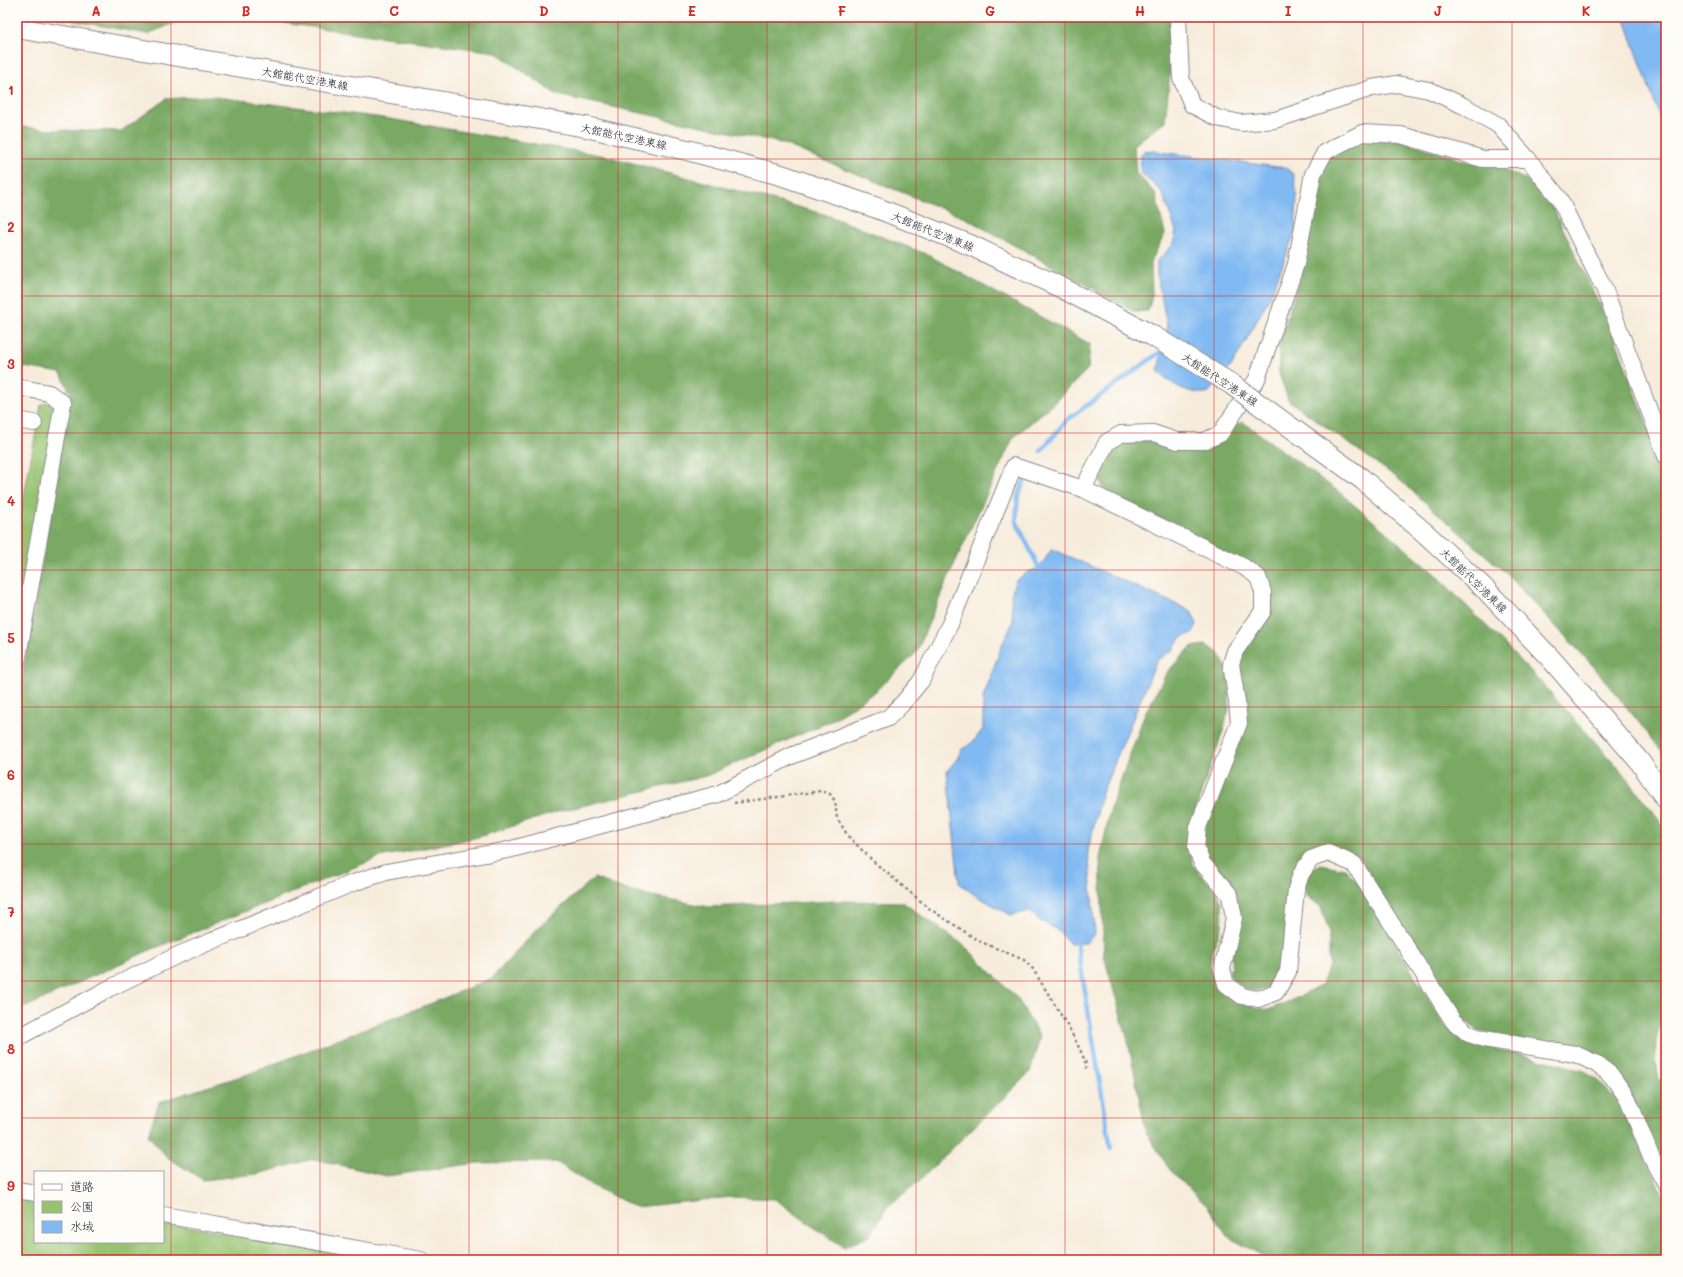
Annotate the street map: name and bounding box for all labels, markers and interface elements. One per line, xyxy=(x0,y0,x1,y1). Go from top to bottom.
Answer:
text: A xyxy=(91,2,101,19)
text: B xyxy=(242,2,251,19)
text: C xyxy=(389,2,399,19)
text: D xyxy=(539,2,549,19)
text: E xyxy=(688,2,696,19)
text: F xyxy=(838,2,846,19)
text: G xyxy=(985,2,995,19)
text: H xyxy=(1135,2,1145,19)
text: I xyxy=(1285,2,1292,19)
text: J xyxy=(1434,2,1442,19)
text: K xyxy=(1582,2,1591,19)
street label: 大館能代空港東線 xyxy=(260,63,350,93)
text: 1 xyxy=(8,81,14,98)
street label: 大館能代空港東線 xyxy=(579,120,669,152)
street label: 大館能代空港東線 xyxy=(889,208,977,254)
text: 2 xyxy=(7,218,15,235)
street label: 大館能代空港東線 xyxy=(1179,349,1261,409)
text: 3 xyxy=(7,355,15,372)
text: 4 xyxy=(7,492,15,509)
street label: 大館能代空港東線 xyxy=(1437,544,1511,616)
text: 5 xyxy=(7,629,15,646)
text: 6 xyxy=(7,766,15,783)
text: 7 xyxy=(7,903,15,920)
text: 8 xyxy=(7,1040,15,1057)
legend xyxy=(34,1171,164,1243)
text: 9 xyxy=(7,1177,15,1194)
text: 道路 xyxy=(70,1178,94,1194)
text: 公園 xyxy=(70,1198,94,1214)
text: 水域 xyxy=(70,1218,94,1234)

